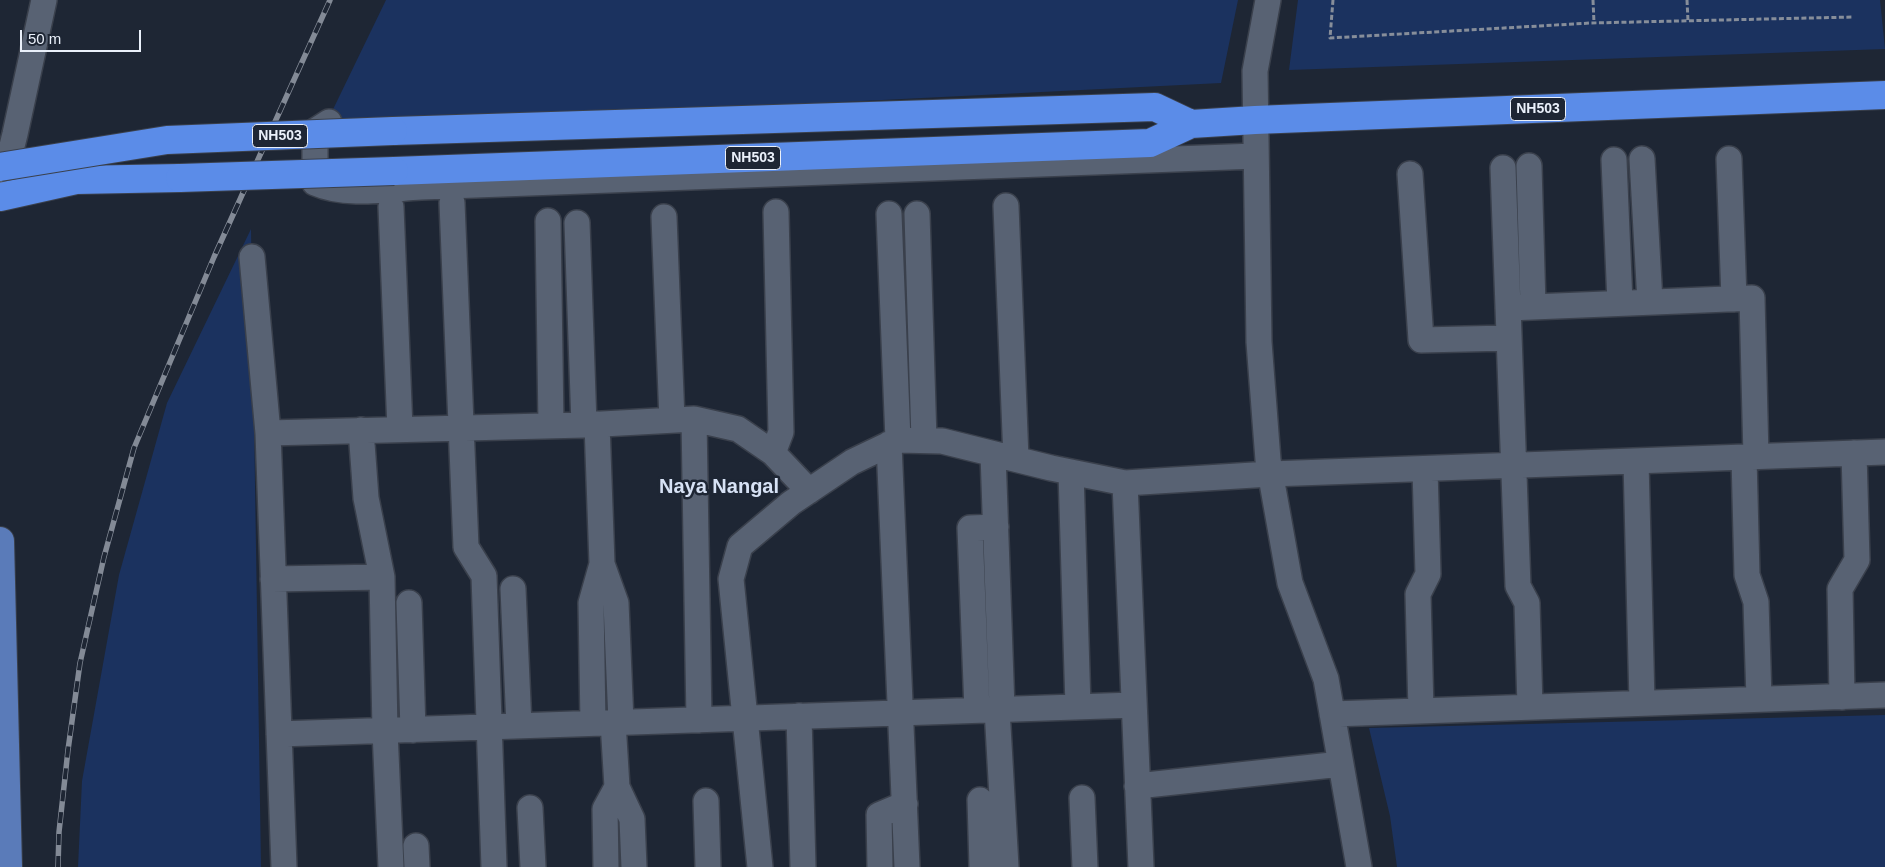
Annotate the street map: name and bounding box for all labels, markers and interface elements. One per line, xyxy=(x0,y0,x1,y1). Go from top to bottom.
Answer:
scale bar xyxy=(22,20,144,52)
text: 50 m xyxy=(28,30,61,47)
road number: NH503 xyxy=(1510,98,1566,120)
road number: NH503 xyxy=(252,124,308,148)
road number: NH503 xyxy=(726,146,780,170)
district label: Naya Nangal xyxy=(659,475,779,499)

